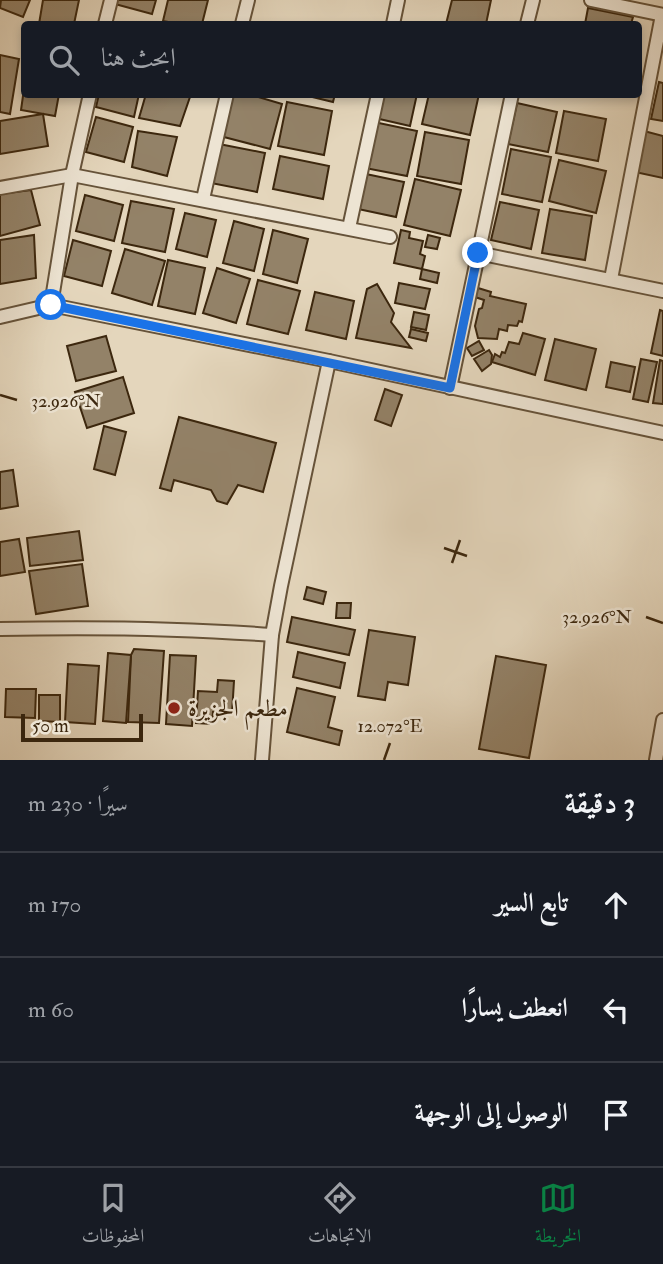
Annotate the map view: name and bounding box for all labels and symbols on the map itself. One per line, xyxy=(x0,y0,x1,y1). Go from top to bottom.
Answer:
route end xyxy=(462,237,493,268)
route start xyxy=(35,289,66,320)
text: 32.926°N xyxy=(31,390,101,413)
text: 32.926°N xyxy=(562,606,632,629)
place label: مطعم الجزيرة xyxy=(188,693,288,730)
marker: مطعم الجزيرة xyxy=(166,700,182,716)
scale bar xyxy=(21,711,144,743)
text: 12.072°E xyxy=(358,715,423,738)

